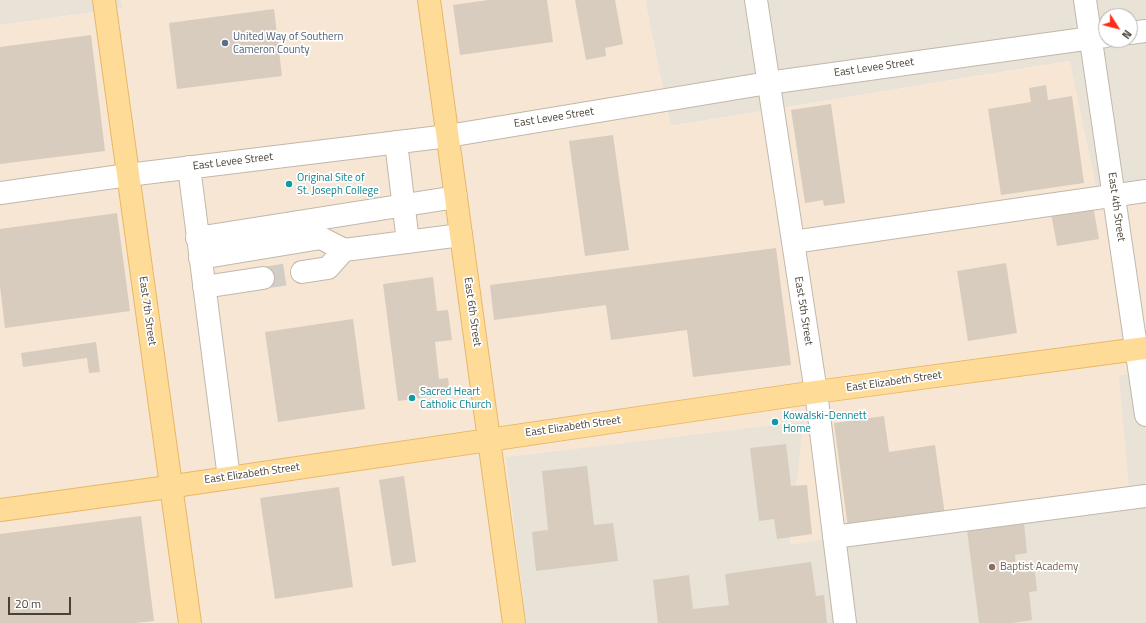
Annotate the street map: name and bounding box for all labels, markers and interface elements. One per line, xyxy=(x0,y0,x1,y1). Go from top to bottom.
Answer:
north arrow xyxy=(1098,8,1138,48)
text: N xyxy=(1118,27,1136,42)
place label: United Way of Southern Cameron County xyxy=(233,30,343,56)
marker: United Way of Southern Cameron County xyxy=(220,38,230,48)
street label: East Levee Street xyxy=(833,56,915,80)
street label: East Levee Street xyxy=(513,105,595,131)
street label: East Levee Street xyxy=(192,151,274,173)
place label: Original Site of St. Joseph College xyxy=(297,171,379,197)
street label: East 4th Street xyxy=(1105,172,1127,242)
marker: Original Site of St. Joseph College xyxy=(284,179,294,189)
street label: East 7th Street xyxy=(136,276,158,346)
street label: East 5th Street xyxy=(791,276,815,346)
street label: East 6th Street xyxy=(461,277,483,347)
street label: East Elizabeth Street xyxy=(845,369,943,395)
place label: Sacred Heart Catholic Church xyxy=(420,385,491,411)
marker: Sacred Heart Catholic Church xyxy=(407,393,417,403)
place label: Kowalski-Dennett Home xyxy=(783,409,867,435)
street label: East Elizabeth Street xyxy=(524,414,622,440)
marker: Kowalski-Dennett Home xyxy=(770,417,780,427)
street label: East Elizabeth Street xyxy=(203,461,301,487)
place label: Baptist Academy xyxy=(1000,560,1078,574)
marker: Baptist Academy xyxy=(987,562,997,572)
scale bar xyxy=(10,589,73,615)
text: 20 m xyxy=(15,594,41,613)

